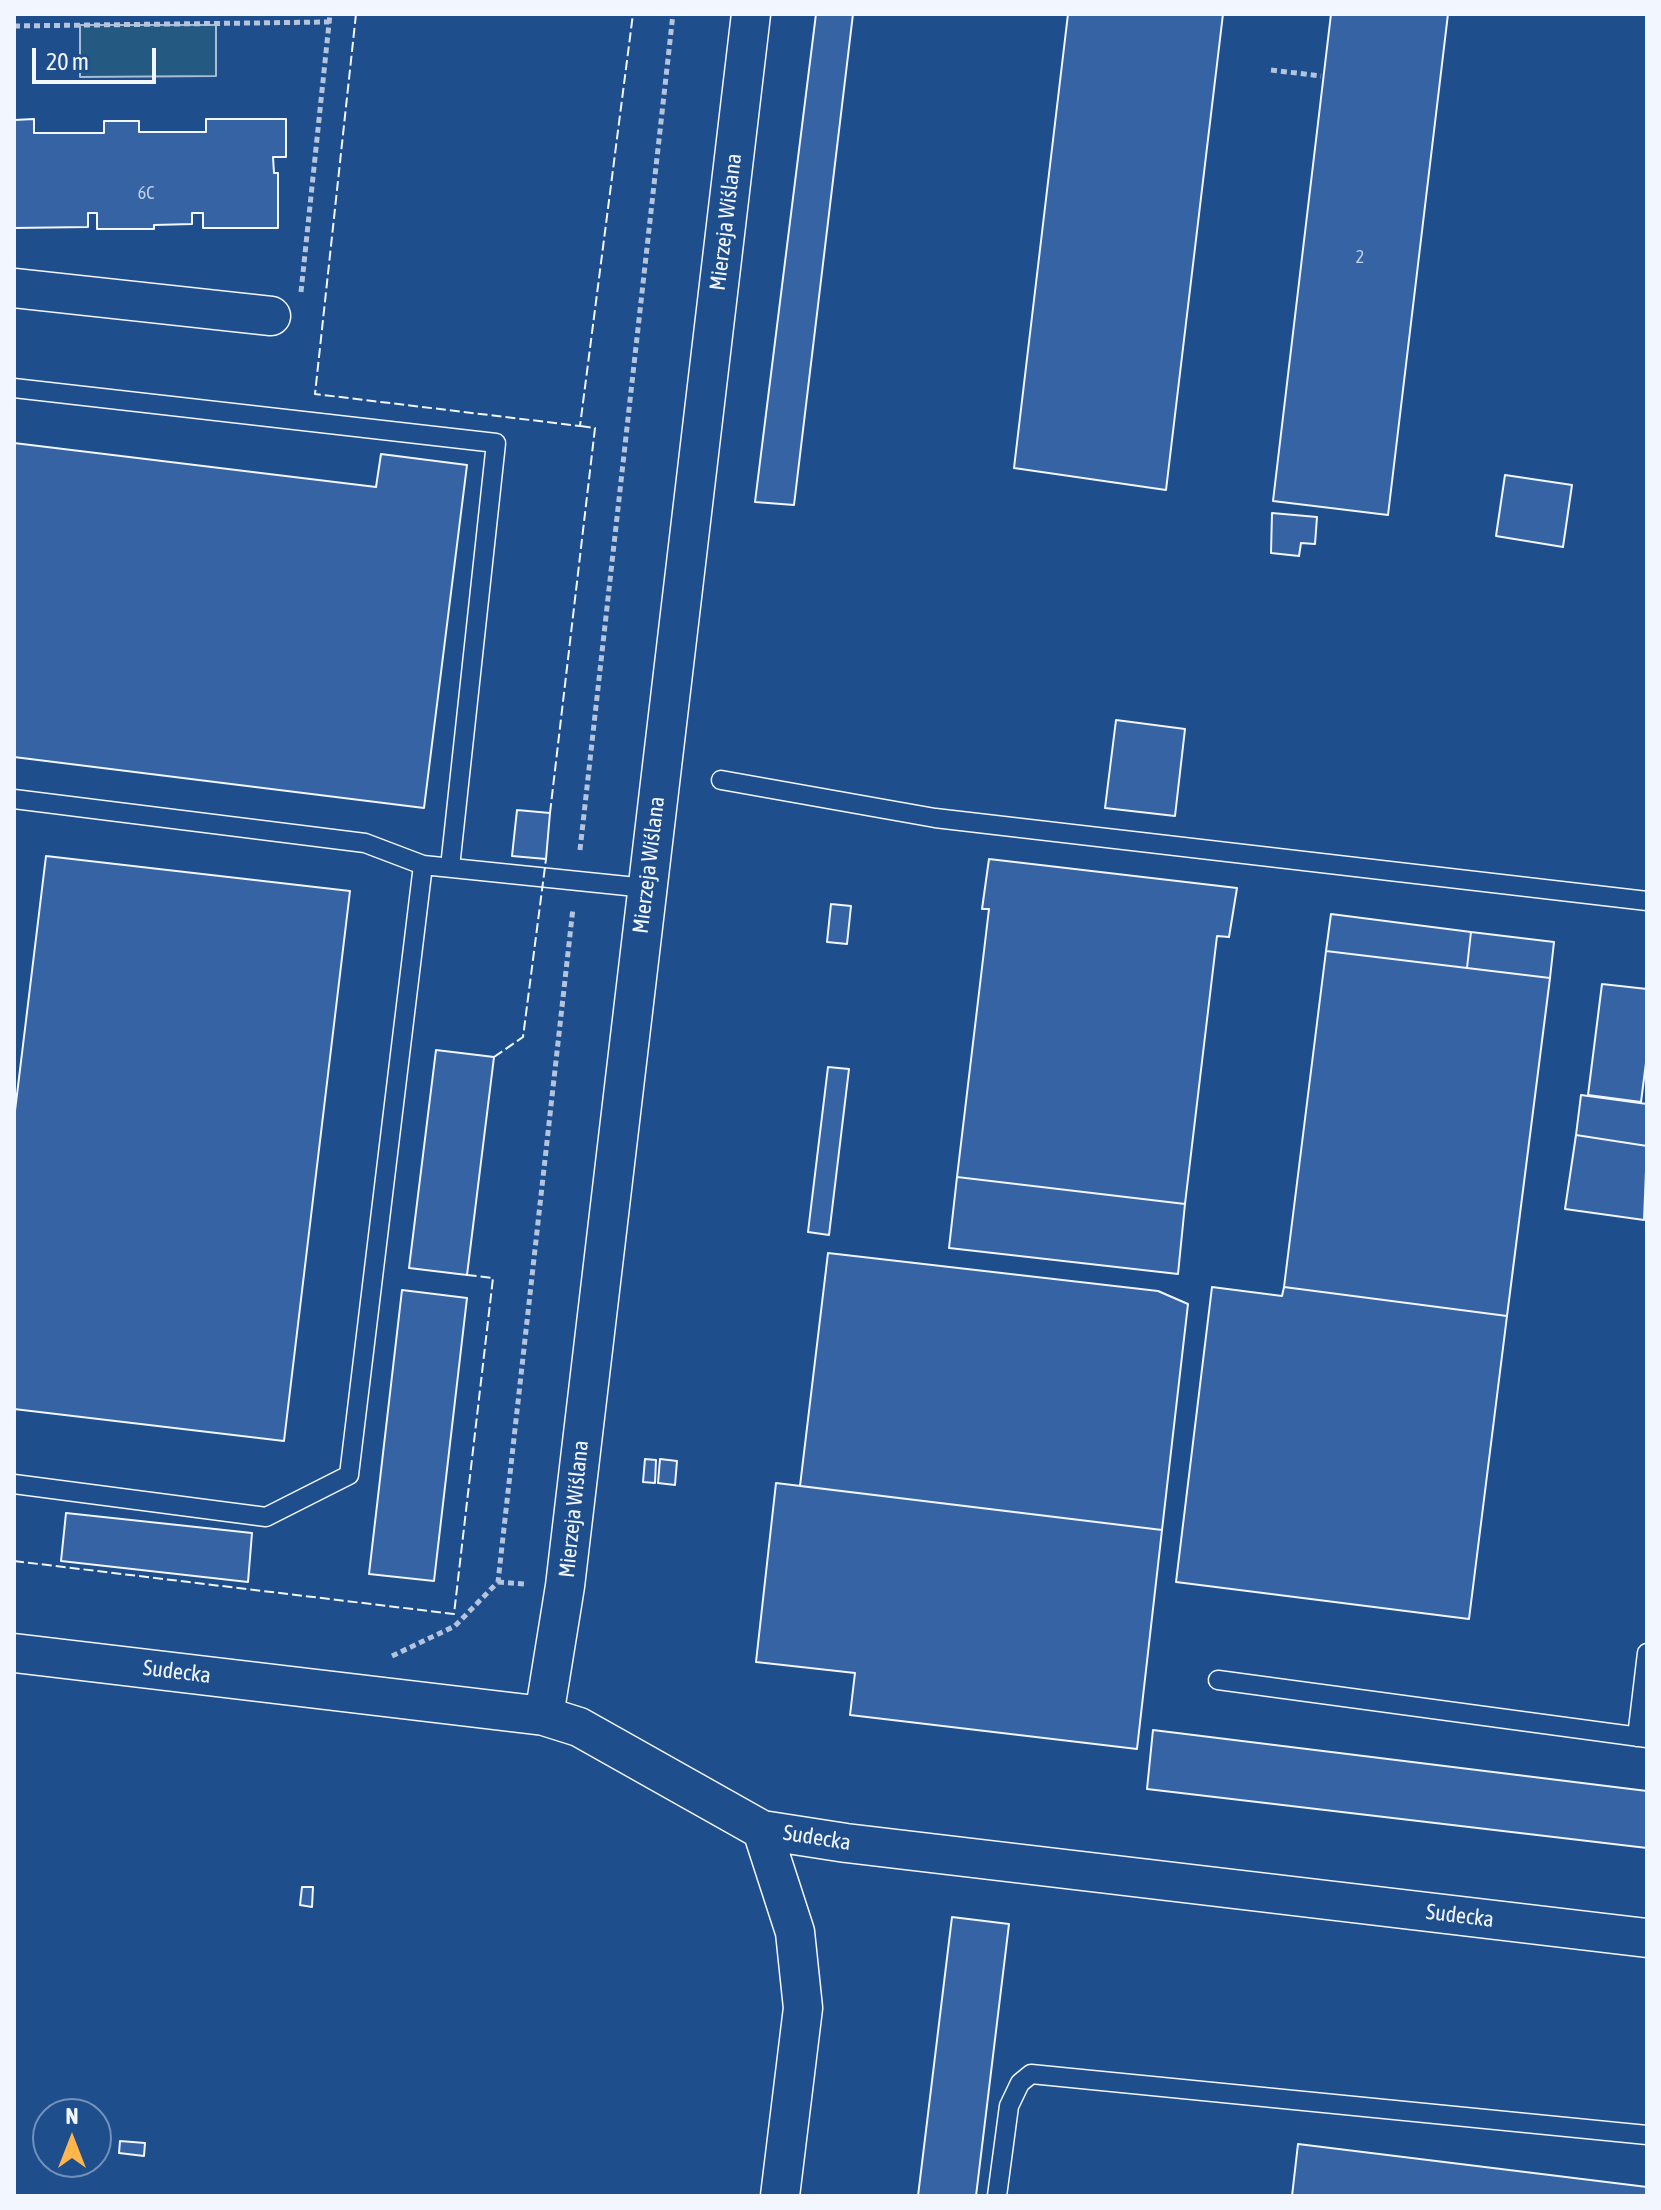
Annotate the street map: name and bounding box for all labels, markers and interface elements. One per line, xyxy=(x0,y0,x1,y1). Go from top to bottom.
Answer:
scale bar xyxy=(36,32,160,82)
text: 20 m xyxy=(46,48,89,75)
street label: Mierzeja Wiślana xyxy=(704,152,748,292)
house number: 6C xyxy=(138,182,154,204)
house number: 2 xyxy=(1356,246,1364,268)
street label: Mierzeja Wiślana xyxy=(627,795,671,935)
street label: Mierzeja Wiślana xyxy=(554,1439,594,1579)
street label: Sudecka xyxy=(142,1655,212,1689)
street label: Sudecka xyxy=(781,1820,853,1856)
street label: Sudecka xyxy=(1425,1899,1495,1933)
north arrow xyxy=(32,2098,112,2178)
text: N xyxy=(66,2103,78,2129)

